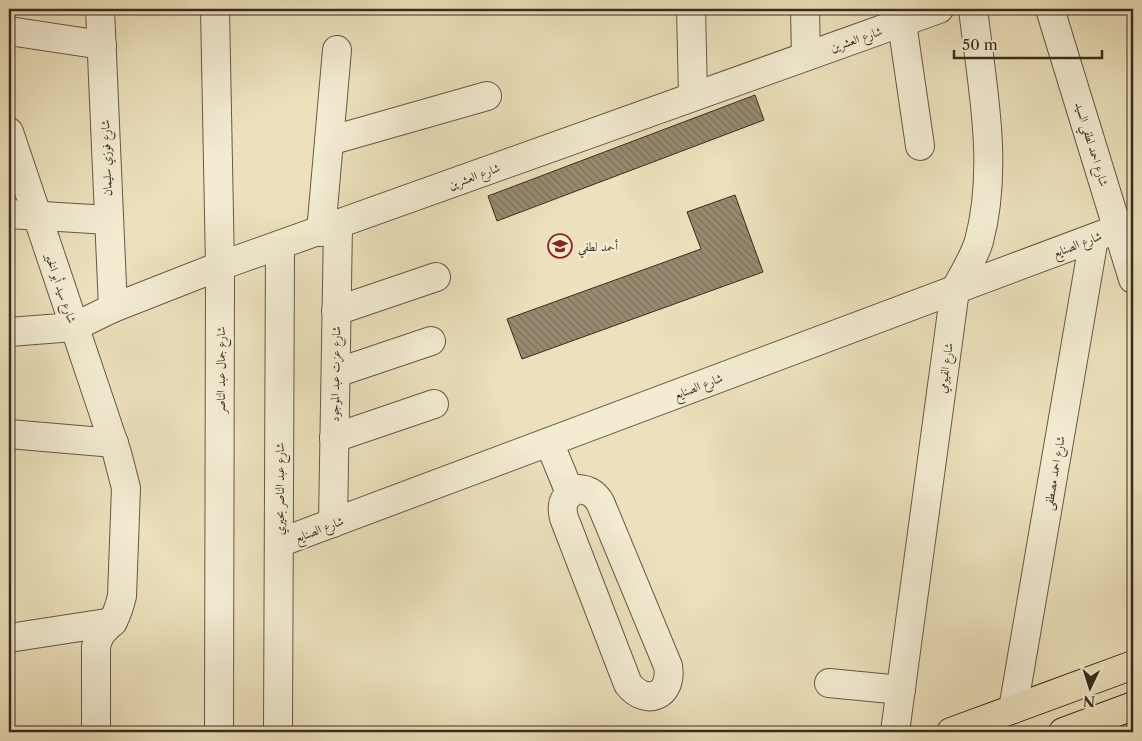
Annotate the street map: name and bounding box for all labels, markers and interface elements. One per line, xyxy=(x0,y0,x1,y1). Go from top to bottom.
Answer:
street label: شارع العشرين xyxy=(828,23,885,59)
scale bar xyxy=(954,28,1102,60)
text: 50 m xyxy=(962,35,998,54)
street label: شارع احمد لطفي السيد xyxy=(1067,100,1112,189)
street label: شارع فوزي سليمان xyxy=(97,119,119,196)
street label: شارع العشرين xyxy=(446,160,503,196)
street label: شارع الصنايع xyxy=(1050,228,1105,264)
school or university icon: أحمد لطفي xyxy=(547,233,573,259)
place label: أحمد لطفي xyxy=(578,239,618,259)
street label: شارع سيد أبو الخير xyxy=(38,249,80,326)
street label: شارع جمال عبد الناصر xyxy=(213,326,232,415)
street label: شارع عزت عبد الموجود xyxy=(327,326,347,422)
street label: شارع الفيومي xyxy=(934,342,960,395)
street label: شارع الصنايع xyxy=(671,370,726,406)
street label: شارع احمد مصطفى xyxy=(1040,435,1072,512)
street label: شارع عبد الناصر بحيري xyxy=(272,442,291,535)
street label: شارع الصنايع xyxy=(292,513,347,549)
north arrow xyxy=(1064,664,1114,714)
text: N xyxy=(1082,692,1096,710)

